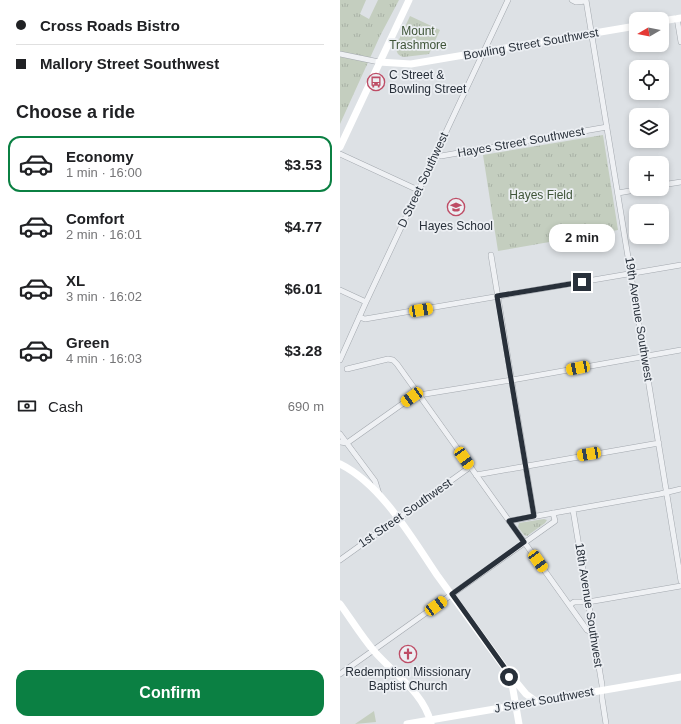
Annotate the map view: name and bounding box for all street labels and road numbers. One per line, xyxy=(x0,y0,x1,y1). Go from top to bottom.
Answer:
street label: Bowling Street Southwest xyxy=(462,25,600,63)
street label: Hayes Street Southwest xyxy=(456,124,586,160)
street label: D Street Southwest xyxy=(395,130,451,230)
street label: 19th Avenue Southwest xyxy=(622,256,656,383)
street label: 1st Street Southwest xyxy=(356,475,455,550)
street label: 18th Avenue Southwest xyxy=(572,542,606,669)
street label: J Street Southwest xyxy=(493,684,595,716)

